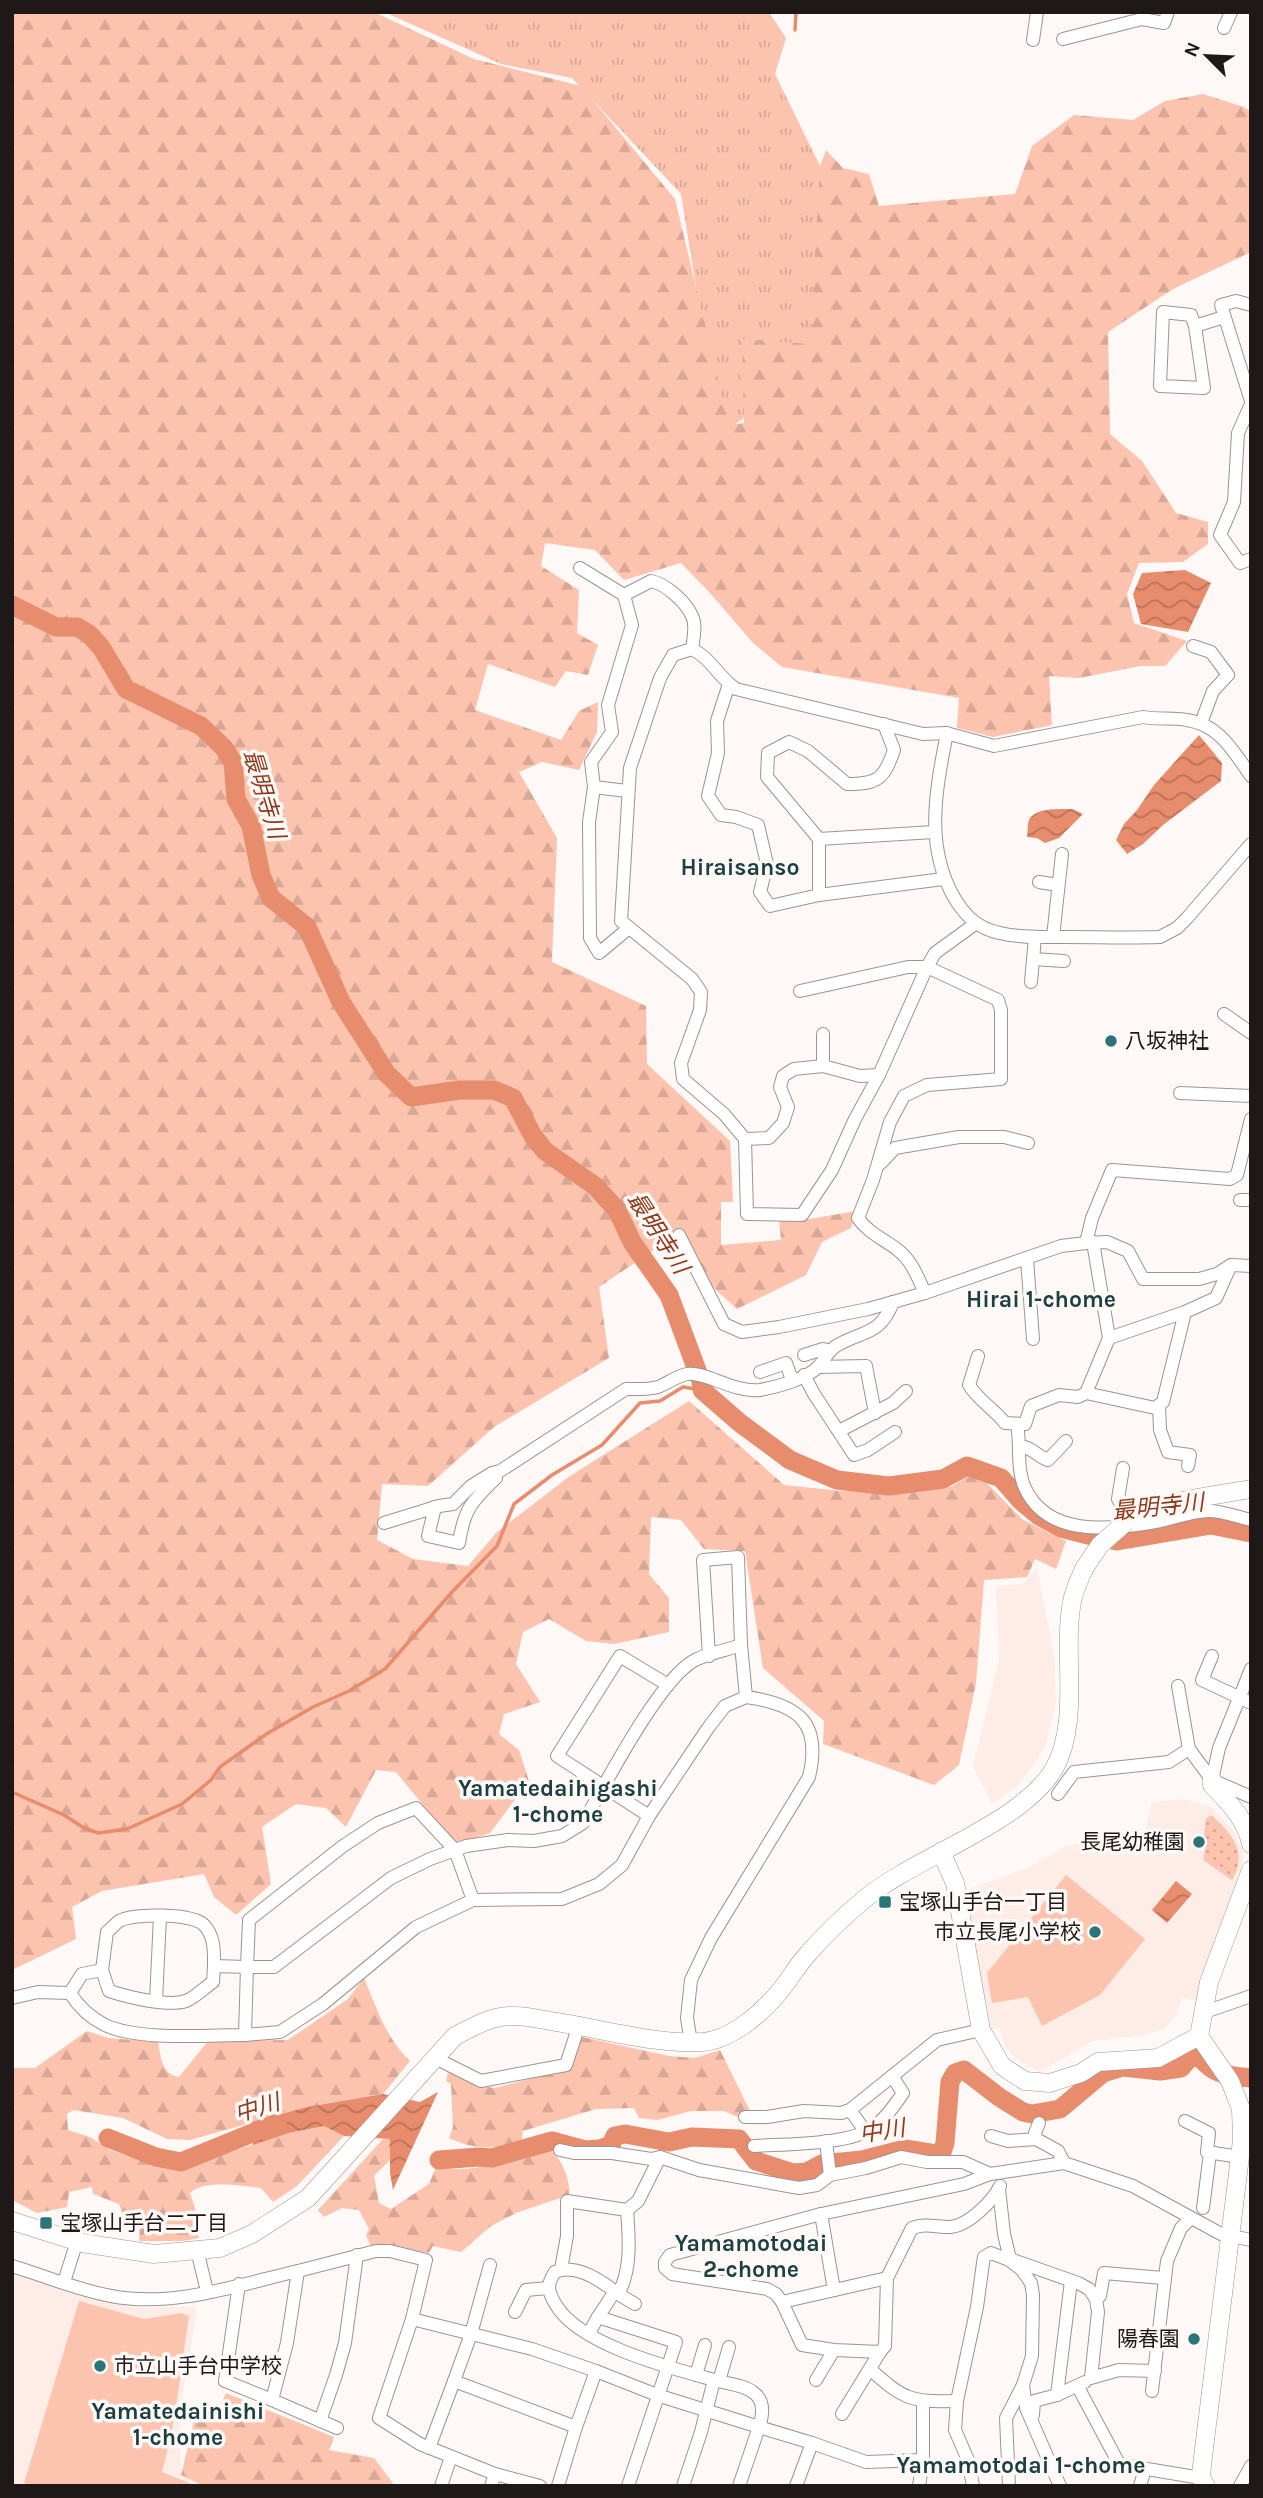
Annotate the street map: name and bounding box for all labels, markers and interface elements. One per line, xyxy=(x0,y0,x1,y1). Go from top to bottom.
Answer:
north arrow xyxy=(1172,21,1242,91)
text: N xyxy=(1180,39,1205,60)
water label: 最明寺川 xyxy=(238,746,291,845)
district label: Hiraisanso xyxy=(681,854,799,881)
place label: 八坂神社 xyxy=(1125,1029,1209,1053)
marker: 八坂神社 xyxy=(1103,1033,1119,1049)
water label: 最明寺川 xyxy=(622,1187,696,1281)
district label: Hirai 1-chome xyxy=(966,1286,1116,1313)
water label: 最明寺川 xyxy=(1111,1488,1208,1525)
district label: Yamatedaihigashi 1-chome xyxy=(458,1775,658,1828)
place label: 長尾幼稚園 xyxy=(1080,1830,1185,1854)
marker: 長尾幼稚園 xyxy=(1191,1834,1207,1850)
place label: 宝塚山手台一丁目 xyxy=(899,1890,1067,1914)
marker: 宝塚山手台一丁目 xyxy=(877,1894,893,1910)
place label: 市立長尾小学校 xyxy=(934,1920,1081,1944)
marker: 市立長尾小学校 xyxy=(1087,1924,1103,1940)
water label: 中川 xyxy=(231,2087,286,2128)
water label: 中川 xyxy=(857,2114,910,2148)
place label: 宝塚山手台二丁目 xyxy=(60,2211,228,2235)
marker: 宝塚山手台二丁目 xyxy=(38,2215,54,2231)
district label: Yamamotodai 2-chome xyxy=(675,2230,827,2283)
place label: 陽春園 xyxy=(1117,2327,1180,2351)
marker: 陽春園 xyxy=(1186,2331,1202,2347)
place label: 市立山手台中学校 xyxy=(114,2354,282,2378)
marker: 市立山手台中学校 xyxy=(92,2358,108,2374)
district label: Yamatedainishi 1-chome xyxy=(92,2398,264,2451)
district label: Yamamotodai 1-chome xyxy=(897,2452,1145,2479)

